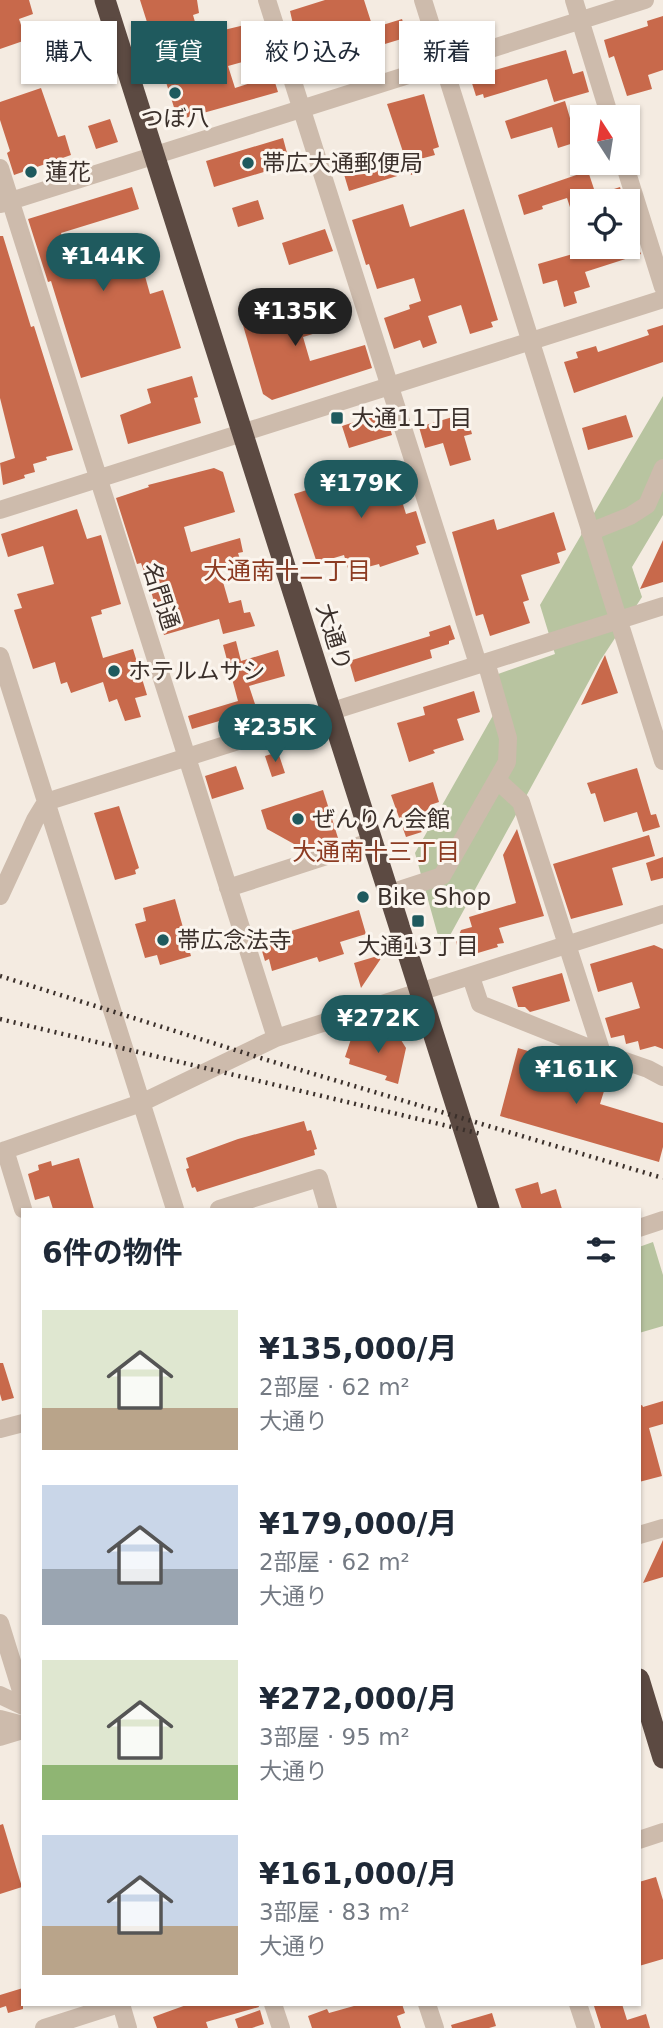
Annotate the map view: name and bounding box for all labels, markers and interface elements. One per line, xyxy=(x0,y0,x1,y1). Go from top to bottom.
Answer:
chip: 購入 xyxy=(21,21,117,84)
chip: 賃貸 xyxy=(131,21,227,84)
chip: 絞り込み xyxy=(241,21,385,84)
chip: 新着 xyxy=(399,21,495,84)
marker: つぼ八 xyxy=(167,85,183,101)
place label: つぼ八 xyxy=(141,105,210,131)
north arrow xyxy=(570,105,640,175)
map controls xyxy=(570,105,640,259)
place label: 帯広大通郵便局 xyxy=(262,150,423,176)
marker: 帯広大通郵便局 xyxy=(240,155,256,171)
place label: 蓮花 xyxy=(45,159,91,185)
marker: 蓮花 xyxy=(23,164,39,180)
button: locate xyxy=(570,189,640,259)
pin: ¥144K xyxy=(54,233,152,293)
text: ¥144K xyxy=(62,243,144,269)
pin: ¥135K xyxy=(246,288,344,348)
text: ¥135K xyxy=(254,298,336,324)
place label: 大通11丁目 xyxy=(351,405,472,431)
marker: 大通11丁目 xyxy=(329,410,345,426)
pin: ¥179K xyxy=(312,461,410,520)
text: ¥179K xyxy=(320,470,402,496)
district label: 大通南十二丁目 xyxy=(203,557,371,585)
street label: 名門通 xyxy=(138,559,184,633)
street label: 大通り xyxy=(311,600,357,674)
place label: ホテルムサシ xyxy=(128,658,266,684)
marker: ホテルムサシ xyxy=(106,663,122,679)
pin: ¥235K xyxy=(226,704,324,764)
text: ¥235K xyxy=(234,714,316,740)
place label: ぜんりん会館 xyxy=(312,806,450,832)
marker: ぜんりん会館 xyxy=(290,811,306,827)
district label: 大通南十三丁目 xyxy=(292,838,460,866)
place label: Bike Shop xyxy=(377,884,491,910)
marker: Bike Shop xyxy=(355,889,371,905)
marker: 大通13丁目 xyxy=(410,913,426,929)
place label: 帯広念法寺 xyxy=(177,927,292,953)
marker: 帯広念法寺 xyxy=(155,932,171,948)
place label: 大通13丁目 xyxy=(357,933,479,959)
pin: ¥272K xyxy=(329,996,427,1055)
text: ¥272K xyxy=(337,1005,419,1031)
pin: ¥161K xyxy=(527,1046,625,1106)
text: ¥161K xyxy=(535,1056,617,1082)
icon: filters xyxy=(582,1231,620,1269)
text: 6件の物件 xyxy=(42,1235,183,1270)
text: ¥135,000/月 xyxy=(259,1331,457,1366)
icon: home xyxy=(98,1338,182,1422)
text: 2部屋 · 62 m² xyxy=(259,1374,410,1400)
text: 大通り xyxy=(259,1408,328,1434)
text: ¥179,000/月 xyxy=(259,1506,457,1541)
icon: home xyxy=(98,1513,182,1597)
text: 2部屋 · 62 m² xyxy=(259,1549,410,1575)
text: 大通り xyxy=(259,1583,328,1609)
text: ¥272,000/月 xyxy=(259,1681,457,1716)
icon: home xyxy=(98,1688,182,1772)
text: 3部屋 · 95 m² xyxy=(259,1724,410,1750)
text: 大通り xyxy=(259,1758,328,1784)
text: ¥161,000/月 xyxy=(259,1856,457,1891)
icon: home xyxy=(98,1863,182,1947)
text: 3部屋 · 83 m² xyxy=(259,1899,410,1925)
text: 大通り xyxy=(259,1933,328,1959)

